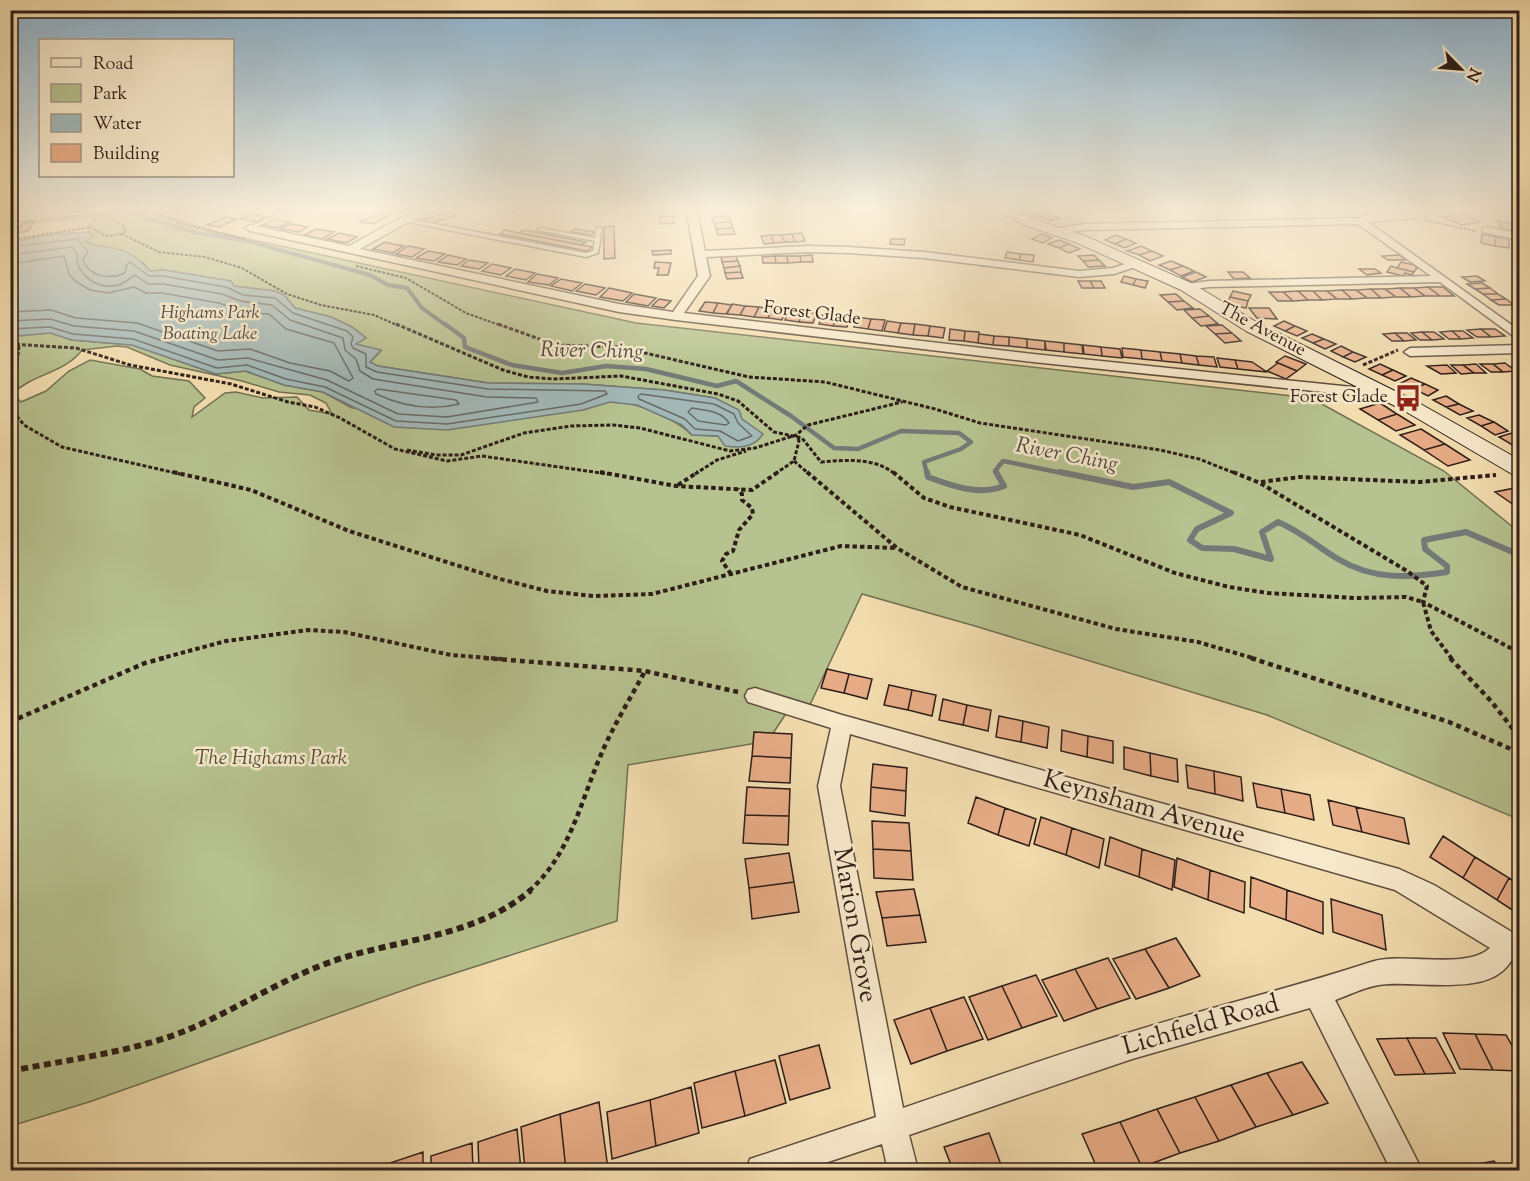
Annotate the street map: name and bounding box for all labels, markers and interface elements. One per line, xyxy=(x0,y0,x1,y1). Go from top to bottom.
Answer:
legend xyxy=(39,39,234,177)
north arrow xyxy=(1431,39,1491,99)
text: Road xyxy=(93,52,133,78)
text: N xyxy=(1459,64,1485,85)
text: Park xyxy=(93,82,128,108)
text: Water xyxy=(93,112,142,138)
text: Building xyxy=(93,142,159,168)
street label: Forest Glade xyxy=(762,295,862,333)
street label: The Avenue xyxy=(1214,296,1310,364)
water label: Highams Park Boating Lake xyxy=(160,301,260,348)
water label: River Ching xyxy=(540,335,645,369)
bus stop icon: Forest Glade xyxy=(1393,383,1423,413)
place label: Forest Glade xyxy=(1290,385,1388,411)
water label: River Ching xyxy=(1013,430,1121,482)
park label: The Highams Park xyxy=(195,744,348,774)
street label: Keynsham Avenue xyxy=(1038,761,1250,855)
street label: Marion Grove xyxy=(822,844,886,1006)
street label: Lichfield Road xyxy=(1118,986,1284,1066)

